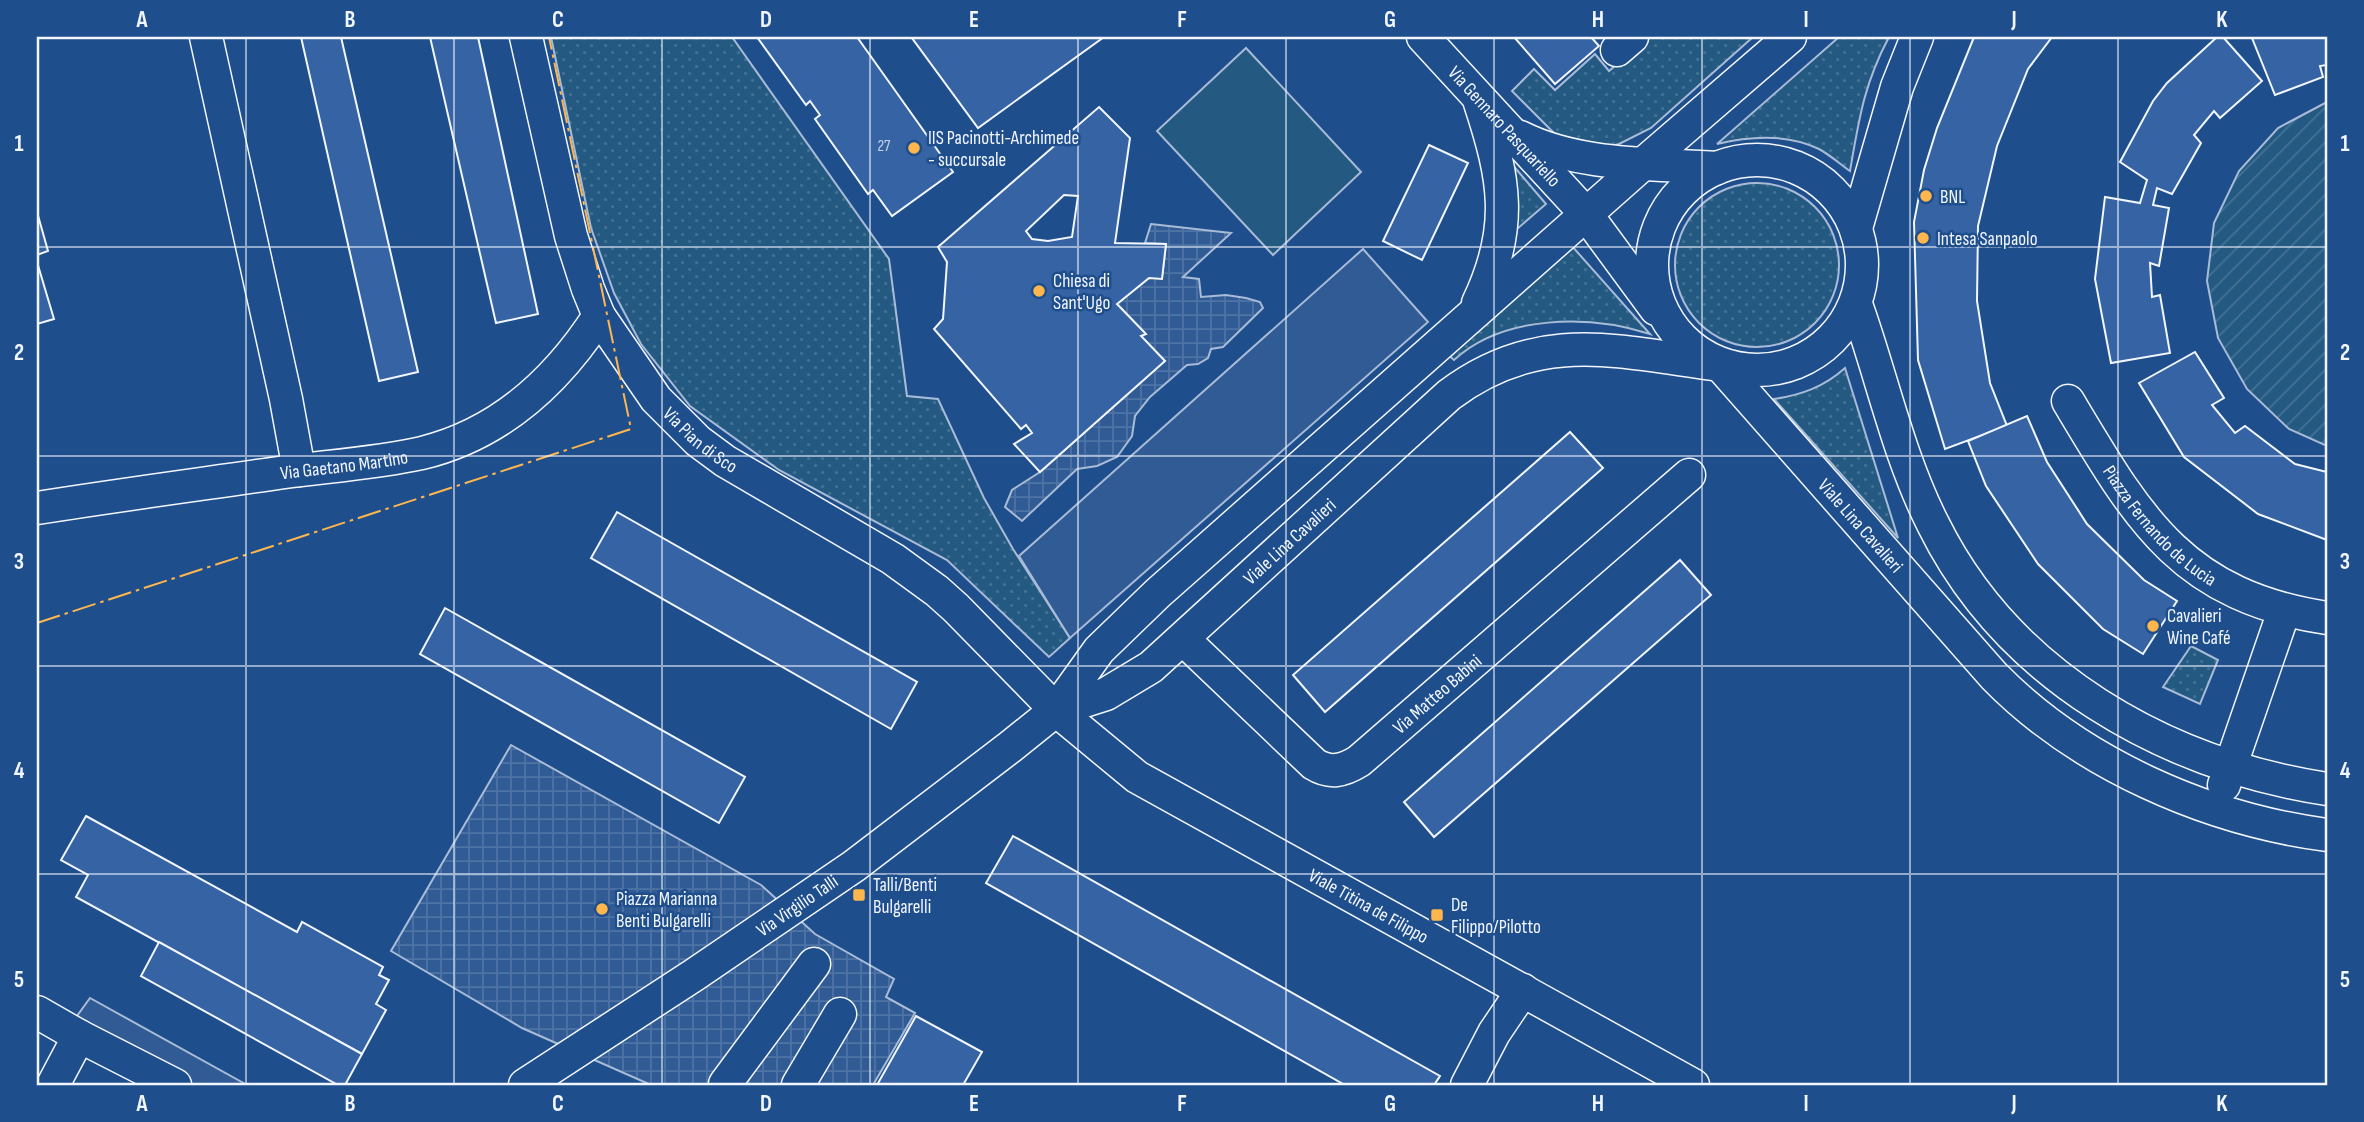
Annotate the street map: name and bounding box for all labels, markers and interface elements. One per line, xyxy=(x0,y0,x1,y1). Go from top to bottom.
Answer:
text: A xyxy=(136,6,149,34)
text: B xyxy=(345,6,356,34)
text: C xyxy=(552,6,564,34)
text: D xyxy=(760,6,772,34)
text: E xyxy=(969,6,979,34)
text: F xyxy=(1177,6,1187,34)
text: G xyxy=(1384,6,1396,34)
text: H xyxy=(1592,6,1604,34)
text: I xyxy=(1803,6,1809,34)
text: J xyxy=(2010,6,2017,34)
text: K xyxy=(2216,6,2228,34)
street label: Via Gennaro Pasquariello xyxy=(1443,62,1565,192)
place label: IIS Pacinotti-Archimede - succursale xyxy=(928,127,1079,172)
text: 1 xyxy=(14,130,24,158)
text: 1 xyxy=(2340,130,2350,158)
house number: 27 xyxy=(877,137,891,156)
marker: IIS Pacinotti-Archimede - succursale xyxy=(906,140,922,156)
place label: BNL xyxy=(1940,186,1965,209)
marker: BNL xyxy=(1918,188,1934,204)
place label: Intesa Sanpaolo xyxy=(1937,228,2038,251)
marker: Intesa Sanpaolo xyxy=(1915,230,1931,246)
place label: Chiesa di Sant'Ugo xyxy=(1053,270,1110,315)
marker: Chiesa di Sant'Ugo xyxy=(1031,283,1047,299)
text: 2 xyxy=(14,339,24,367)
text: 2 xyxy=(2340,339,2350,367)
street label: Via Pian di Sco xyxy=(658,403,741,479)
street label: Via Gaetano Martino xyxy=(279,446,410,486)
street label: Piazza Fernando de Lucia xyxy=(2097,462,2220,592)
street label: Viale Lina Cavalieri xyxy=(1813,475,1907,578)
street label: Viale Lina Cavalieri xyxy=(1239,494,1341,590)
text: 3 xyxy=(14,548,24,576)
text: 3 xyxy=(2340,548,2350,576)
place label: Cavalieri Wine Café xyxy=(2167,605,2231,650)
marker: Cavalieri Wine Café xyxy=(2145,618,2161,634)
street label: Via Matteo Babini xyxy=(1389,650,1487,740)
text: 4 xyxy=(14,757,25,785)
text: 4 xyxy=(2340,757,2351,785)
street label: Viale Titina de Filippo xyxy=(1304,864,1432,949)
street label: Via Virgilio Talli xyxy=(752,870,843,942)
place label: Talli/Benti Bulgarelli xyxy=(873,874,937,919)
marker: Talli/Benti Bulgarelli xyxy=(851,887,867,903)
place label: Piazza Marianna Benti Bulgarelli xyxy=(616,888,717,933)
place label: De Filippo/Pilotto xyxy=(1451,894,1541,939)
marker: Piazza Marianna Benti Bulgarelli xyxy=(594,901,610,917)
marker: De Filippo/Pilotto xyxy=(1429,907,1445,923)
text: 5 xyxy=(14,966,24,994)
text: 5 xyxy=(2340,966,2350,994)
text: A xyxy=(136,1090,149,1118)
text: B xyxy=(345,1090,356,1118)
text: C xyxy=(552,1090,564,1118)
text: D xyxy=(760,1090,772,1118)
text: E xyxy=(969,1090,979,1118)
text: F xyxy=(1177,1090,1187,1118)
text: G xyxy=(1384,1090,1396,1118)
text: H xyxy=(1592,1090,1604,1118)
text: I xyxy=(1803,1090,1809,1118)
text: J xyxy=(2010,1090,2017,1118)
text: K xyxy=(2216,1090,2228,1118)

